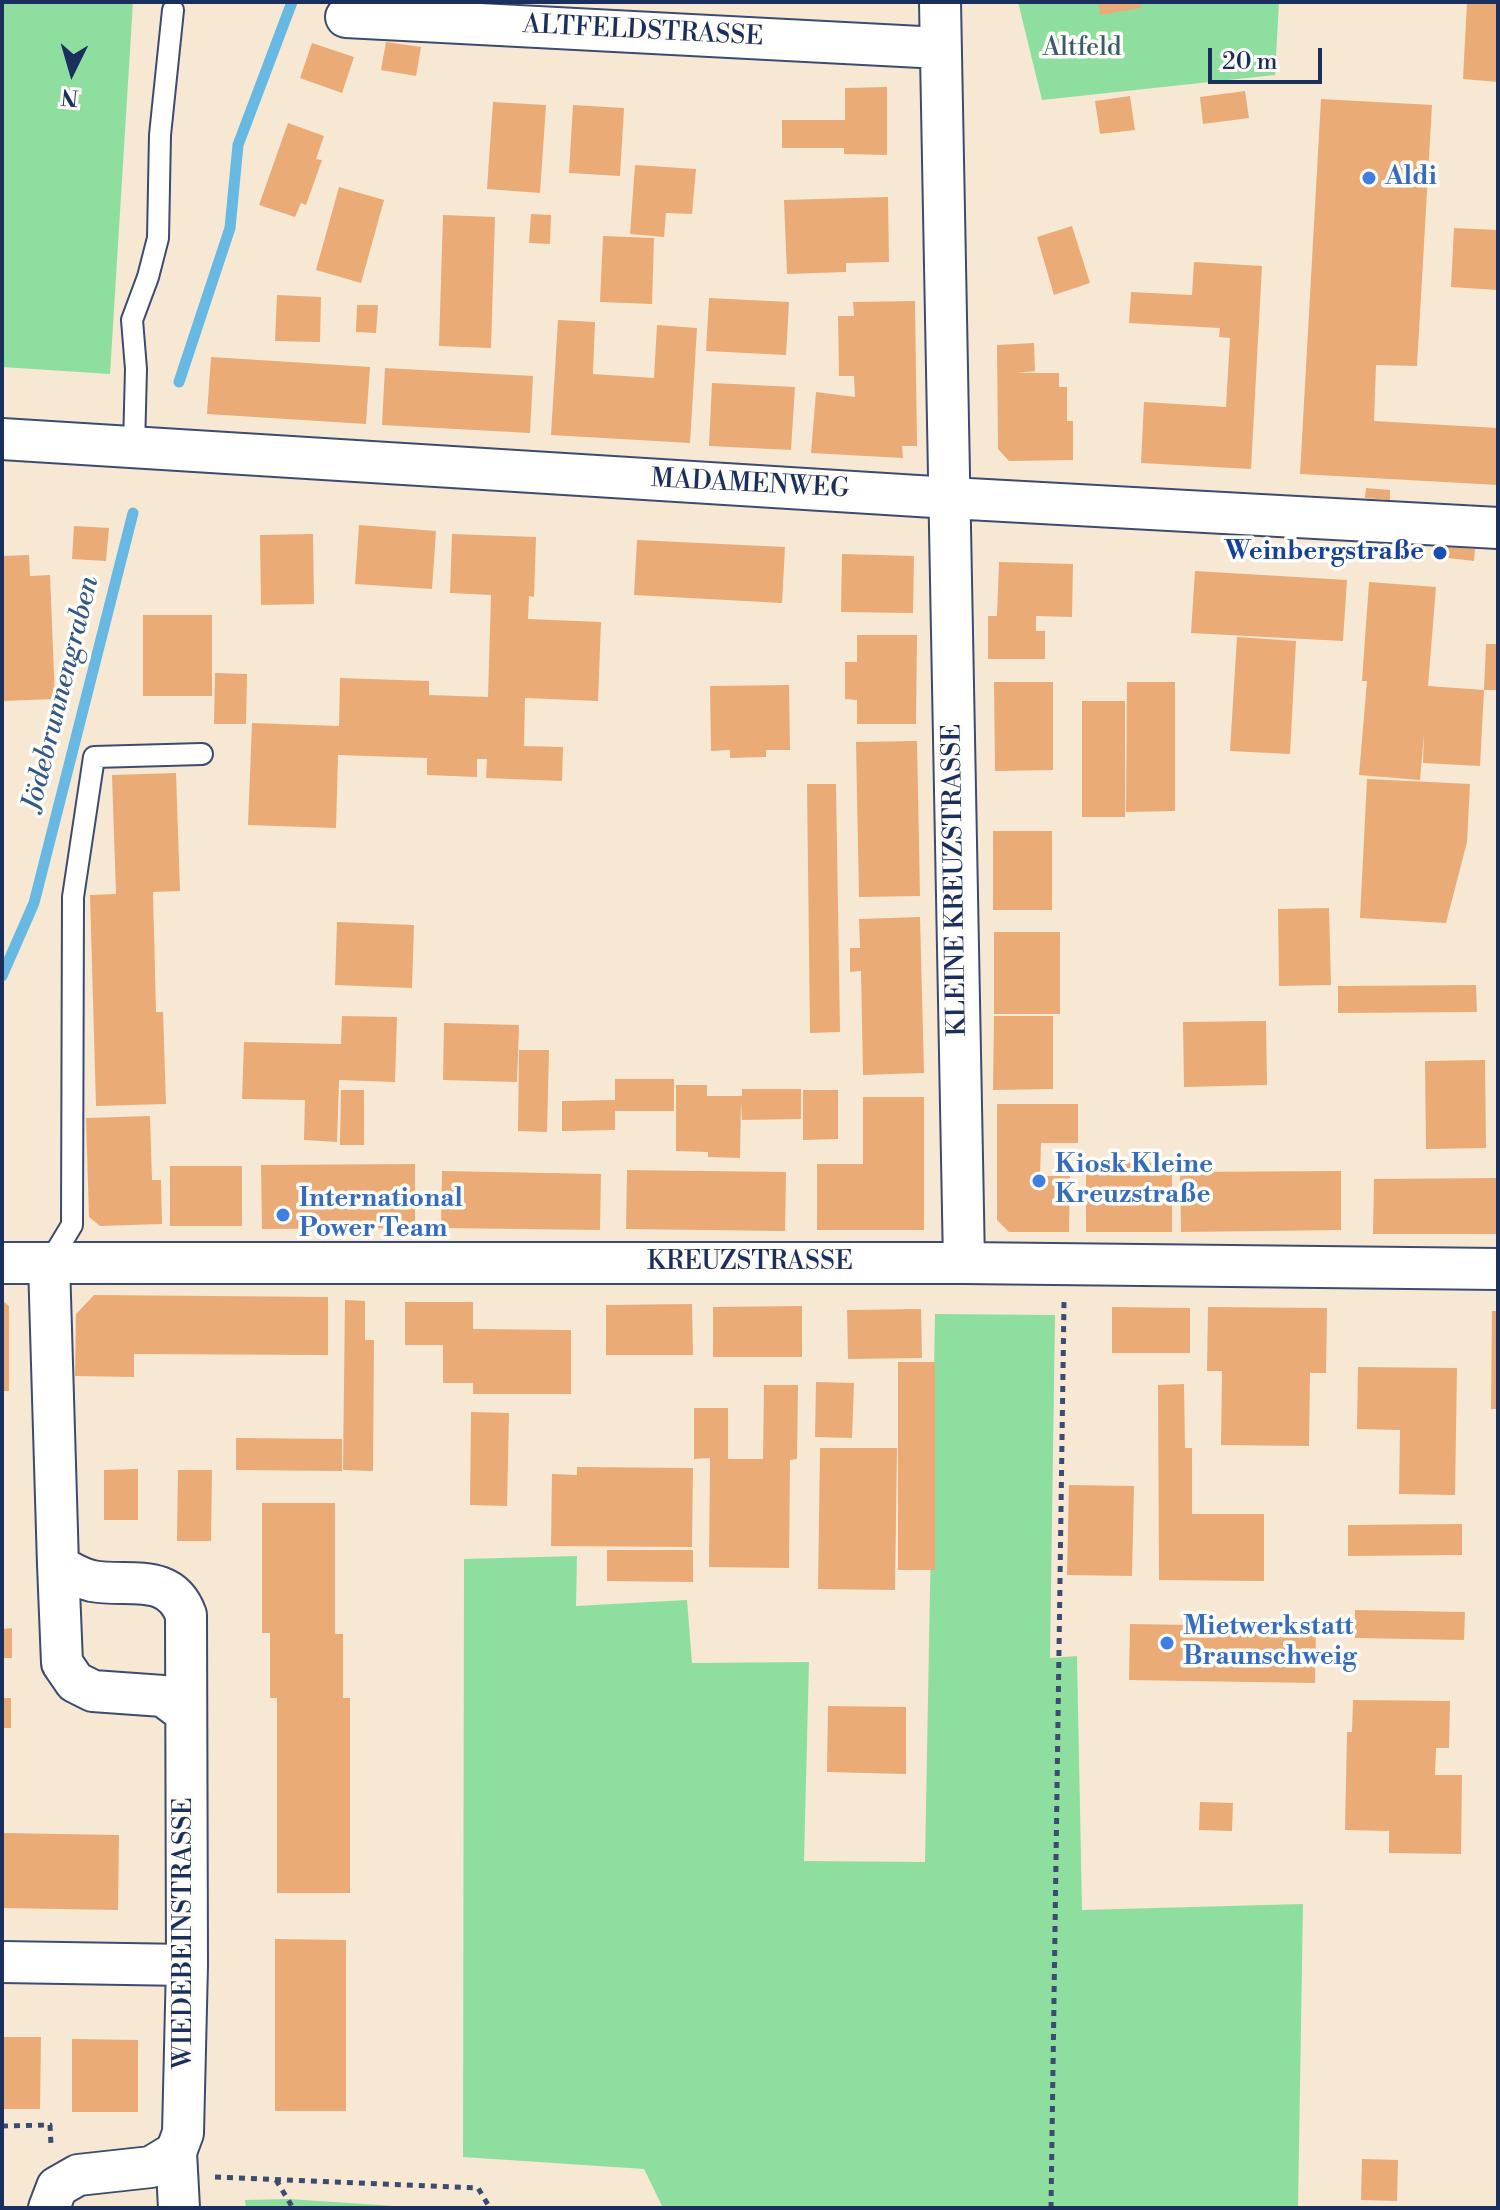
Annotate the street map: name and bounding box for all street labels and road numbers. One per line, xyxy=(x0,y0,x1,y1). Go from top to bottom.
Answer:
street label: ALTFELDSTRASSE xyxy=(522,10,764,54)
street label: MADAMENWEG xyxy=(650,464,850,506)
street label: KLEINE KREUZSTRASSE xyxy=(938,723,974,1037)
street label: KREUZSTRASSE xyxy=(647,1247,853,1279)
street label: WIEDEBEINSTRASSE xyxy=(169,1797,201,2069)

